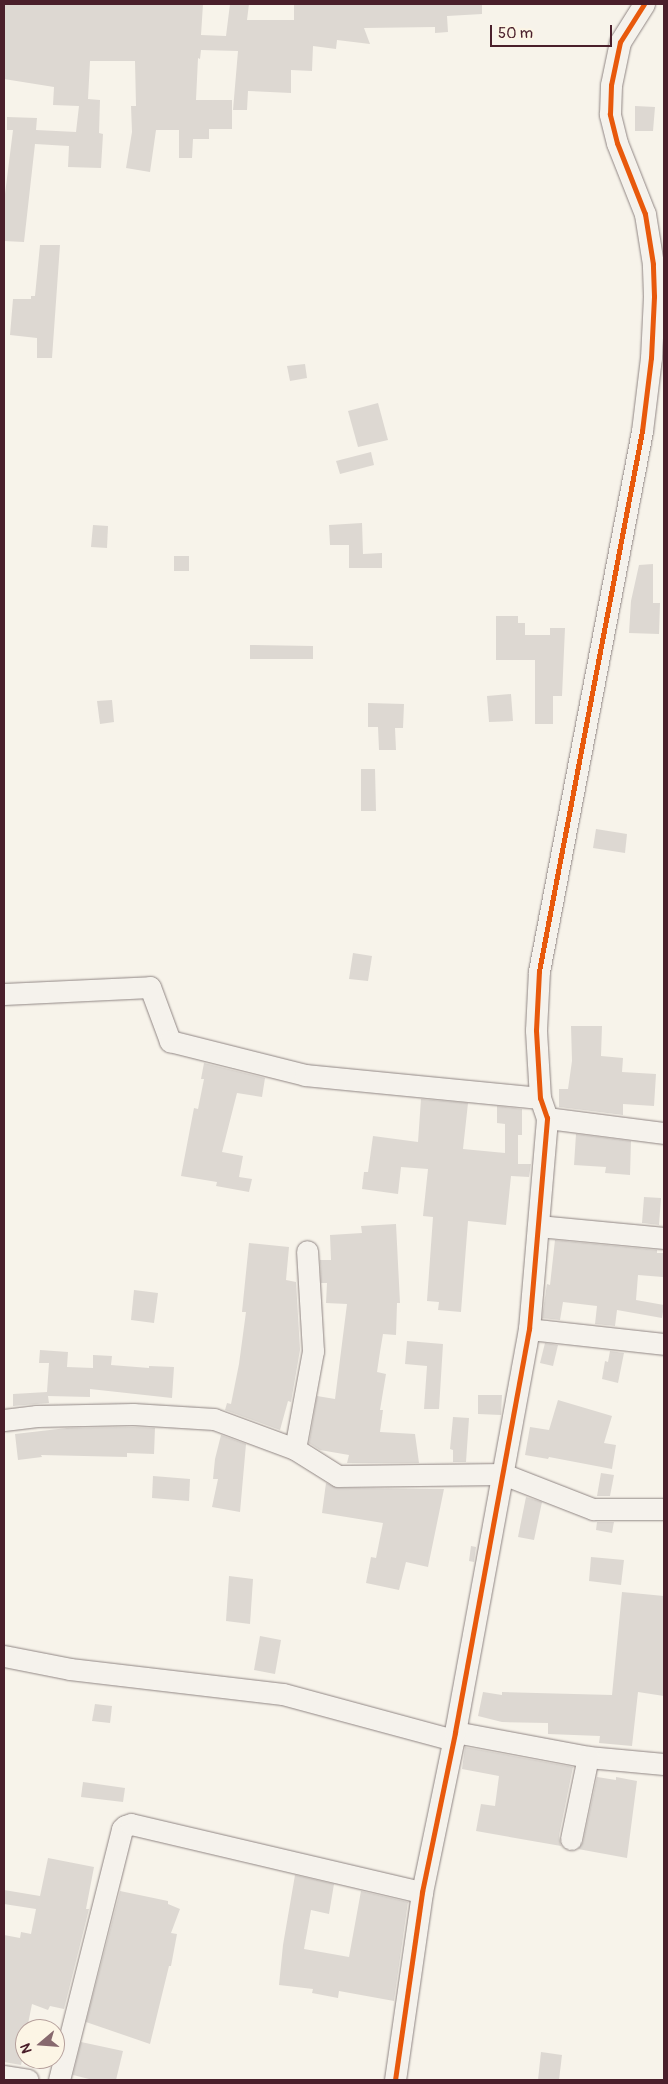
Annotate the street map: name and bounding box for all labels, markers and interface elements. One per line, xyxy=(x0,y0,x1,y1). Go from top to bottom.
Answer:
scale bar xyxy=(493,15,616,47)
text: 50 m xyxy=(498,24,533,43)
north arrow xyxy=(15,2019,65,2069)
text: N xyxy=(17,2041,36,2056)

